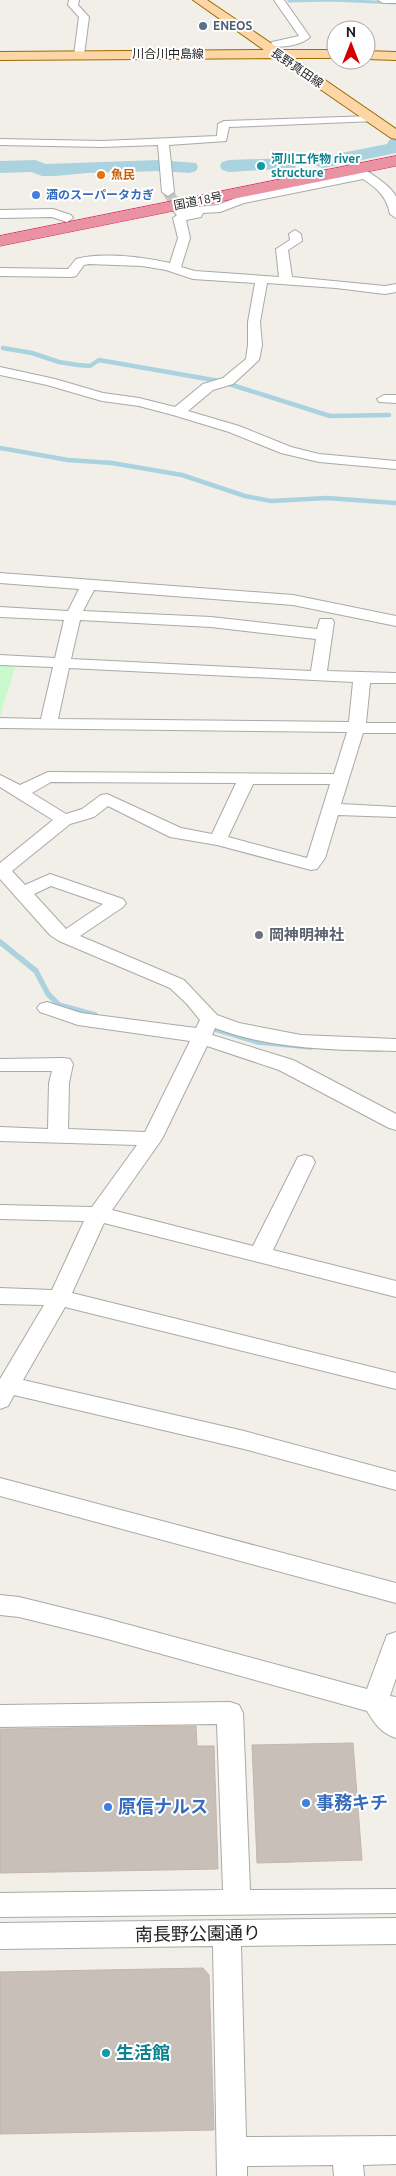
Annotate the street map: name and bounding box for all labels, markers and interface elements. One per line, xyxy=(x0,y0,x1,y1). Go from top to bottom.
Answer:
place label: ENEOS xyxy=(213,19,252,32)
marker: ENEOS xyxy=(197,20,209,32)
north arrow xyxy=(326,20,376,70)
text: N xyxy=(346,24,356,40)
street label: 長野真田線 xyxy=(269,45,326,90)
street label: 川合川中島線 xyxy=(132,47,204,60)
place label: 河川工作物 river structure xyxy=(271,152,360,179)
marker: 河川工作物 river structure xyxy=(255,160,267,172)
place label: 魚民 xyxy=(111,168,135,181)
marker: 魚民 xyxy=(95,169,107,181)
place label: 酒のスーパータカぎ xyxy=(46,188,154,201)
marker: 酒のスーパータカぎ xyxy=(30,189,42,201)
street label: 国道18号 xyxy=(172,189,223,212)
place label: 岡神明神社 xyxy=(269,926,344,943)
marker: 岡神明神社 xyxy=(253,929,265,941)
place label: 事務キチ xyxy=(316,1792,388,1812)
place label: 原信ナルス xyxy=(118,1796,208,1816)
marker: 事務キチ xyxy=(300,1797,312,1809)
marker: 原信ナルス xyxy=(102,1801,114,1813)
street label: 南長野公園通り xyxy=(135,1922,261,1944)
place label: 生活館 xyxy=(116,2042,170,2062)
marker: 生活館 xyxy=(100,2047,112,2059)

